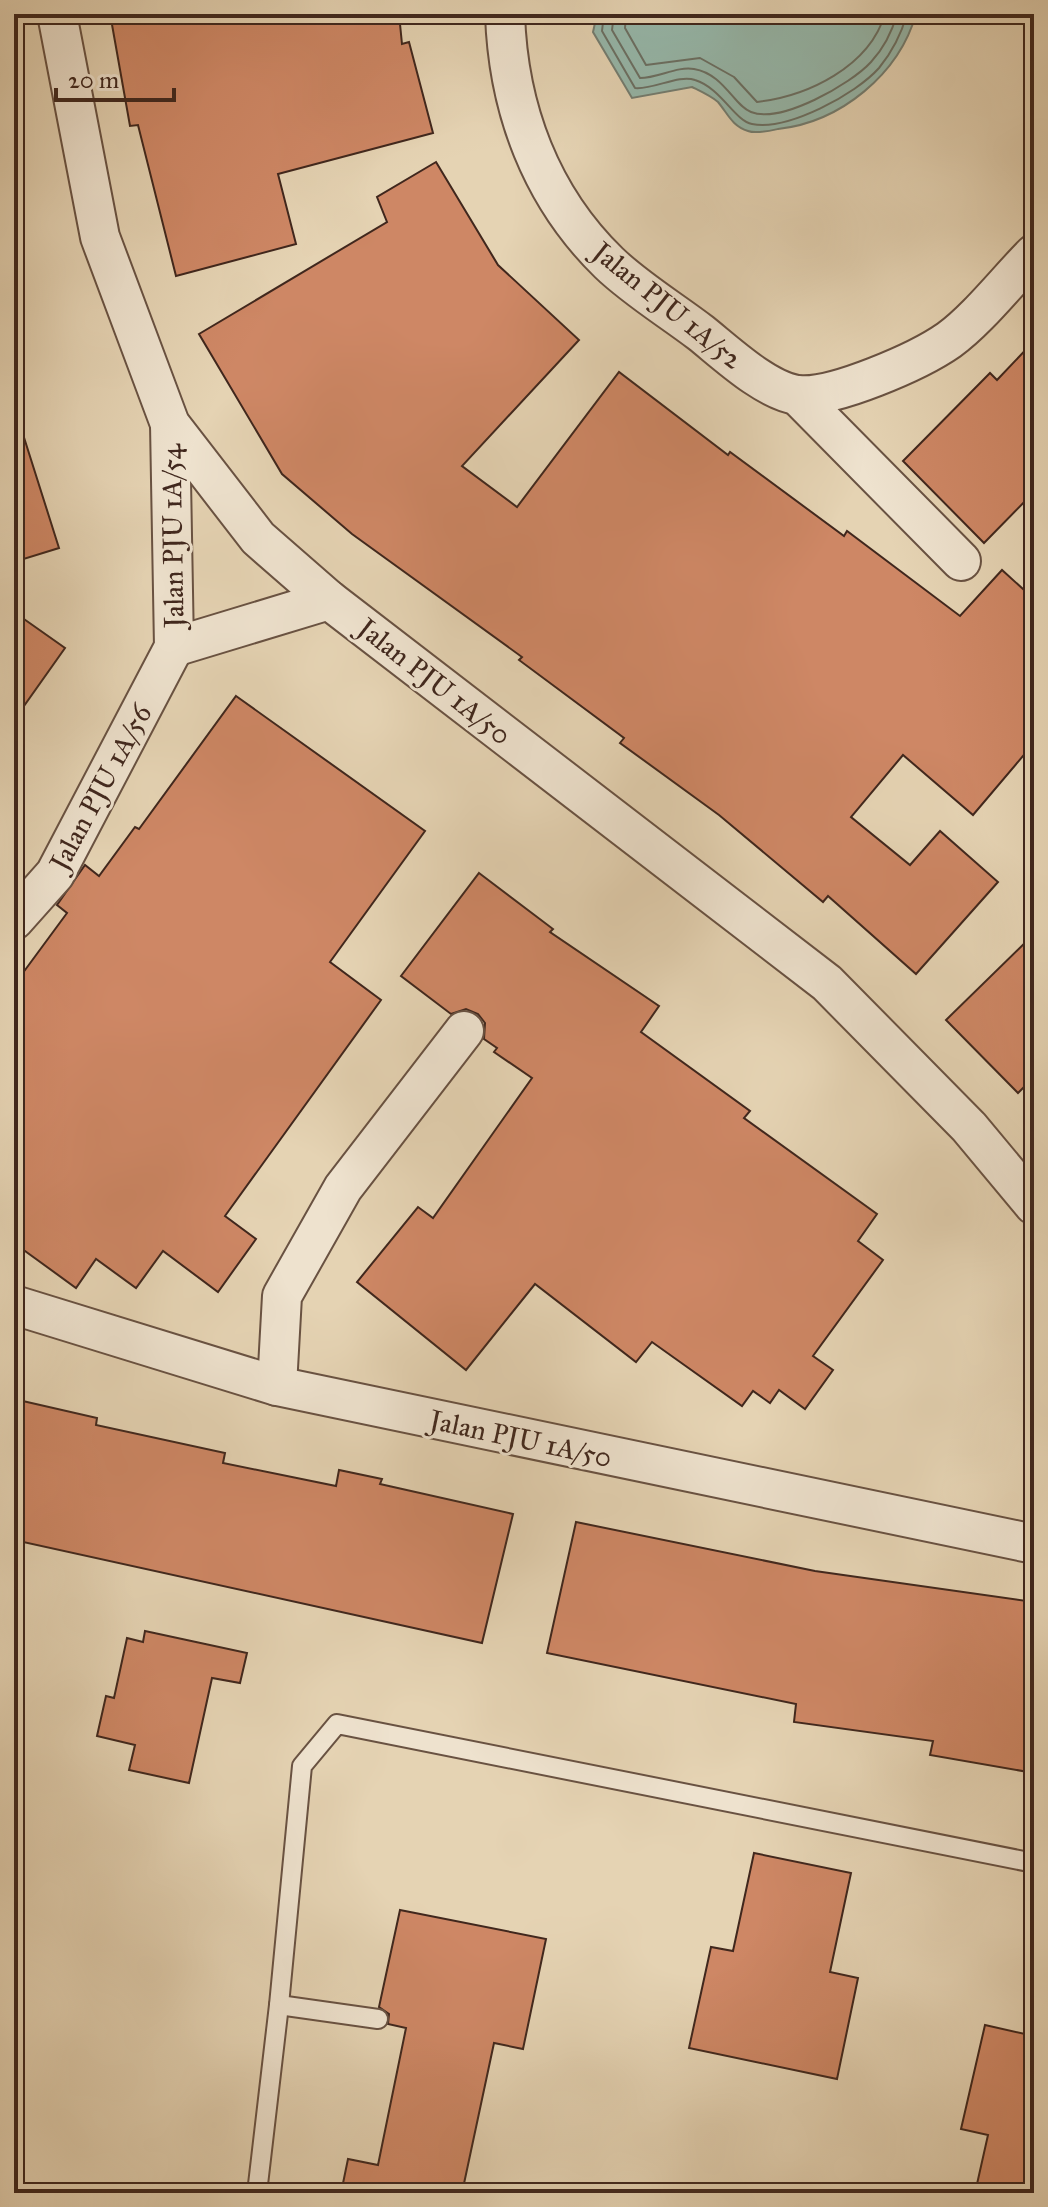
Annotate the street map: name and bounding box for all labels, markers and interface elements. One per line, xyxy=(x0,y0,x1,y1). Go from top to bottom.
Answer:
scale bar xyxy=(56,52,174,102)
text: 20 m xyxy=(68,65,119,95)
street label: Jalan PJU 1A/52 xyxy=(583,232,750,377)
street label: Jalan PJU 1A/54 xyxy=(153,442,192,631)
street label: Jalan PJU 1A/50 xyxy=(349,609,518,752)
street label: Jalan PJU 1A/56 xyxy=(41,697,160,879)
street label: Jalan PJU 1A/50 xyxy=(424,1401,615,1475)

